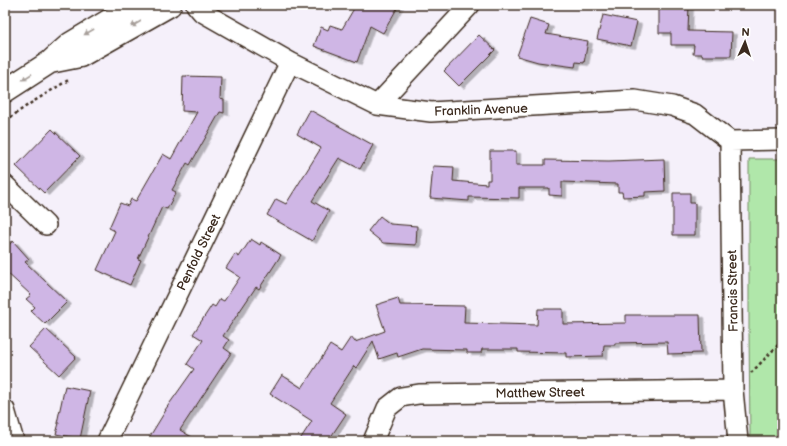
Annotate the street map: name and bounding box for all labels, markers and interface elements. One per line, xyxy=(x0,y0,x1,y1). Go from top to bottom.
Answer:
one-way arrow xyxy=(130,21,142,28)
north arrow xyxy=(725,22,765,62)
text: N xyxy=(741,26,750,39)
one-way arrow xyxy=(83,29,95,36)
one-way arrow xyxy=(22,73,32,81)
street label: Franklin Avenue xyxy=(434,100,528,120)
street label: Penfold Street xyxy=(174,212,224,293)
street label: Francis Street xyxy=(724,250,742,332)
street label: Matthew Street xyxy=(495,384,585,402)

